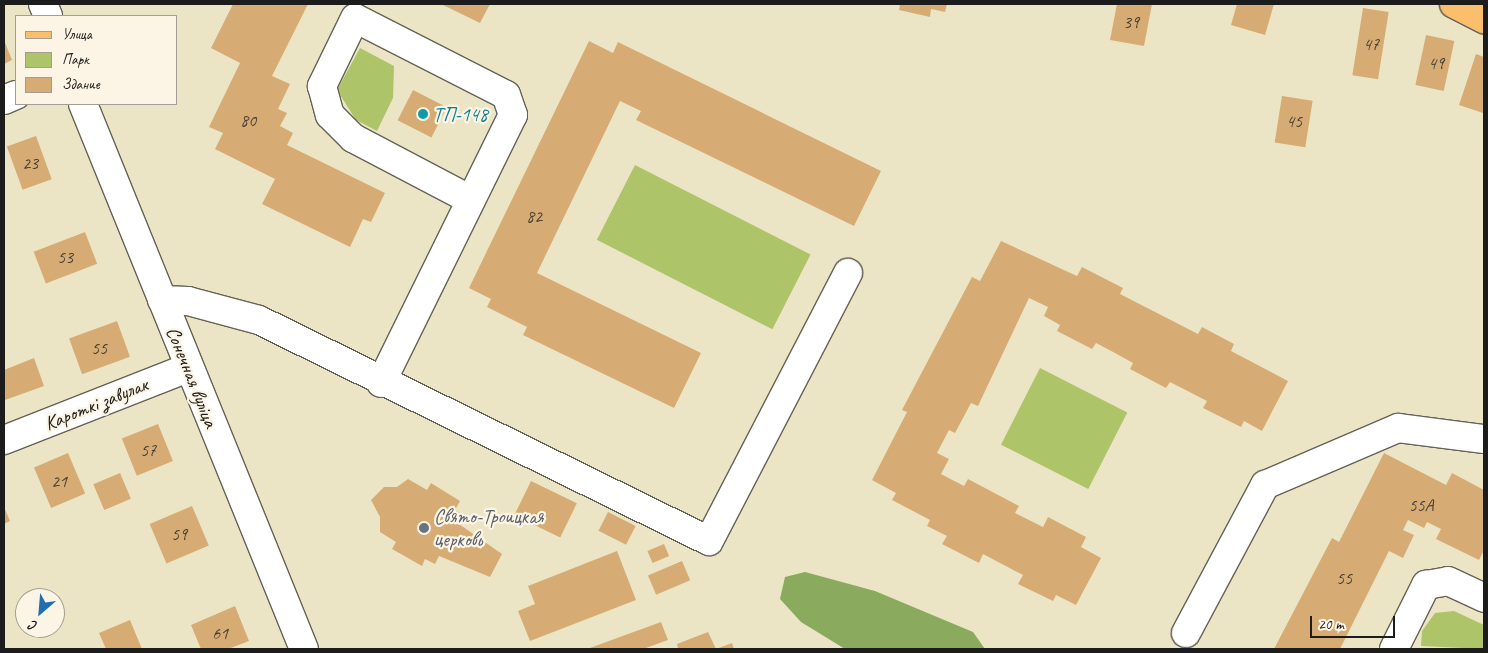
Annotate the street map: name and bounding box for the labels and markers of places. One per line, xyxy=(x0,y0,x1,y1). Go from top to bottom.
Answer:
place label: ТП-148 xyxy=(433,102,488,126)
marker: ТП-148 xyxy=(417,108,429,120)
place label: Свято-Троицкая церковь xyxy=(434,504,544,551)
marker: Свято-Троицкая церковь xyxy=(418,522,430,534)

